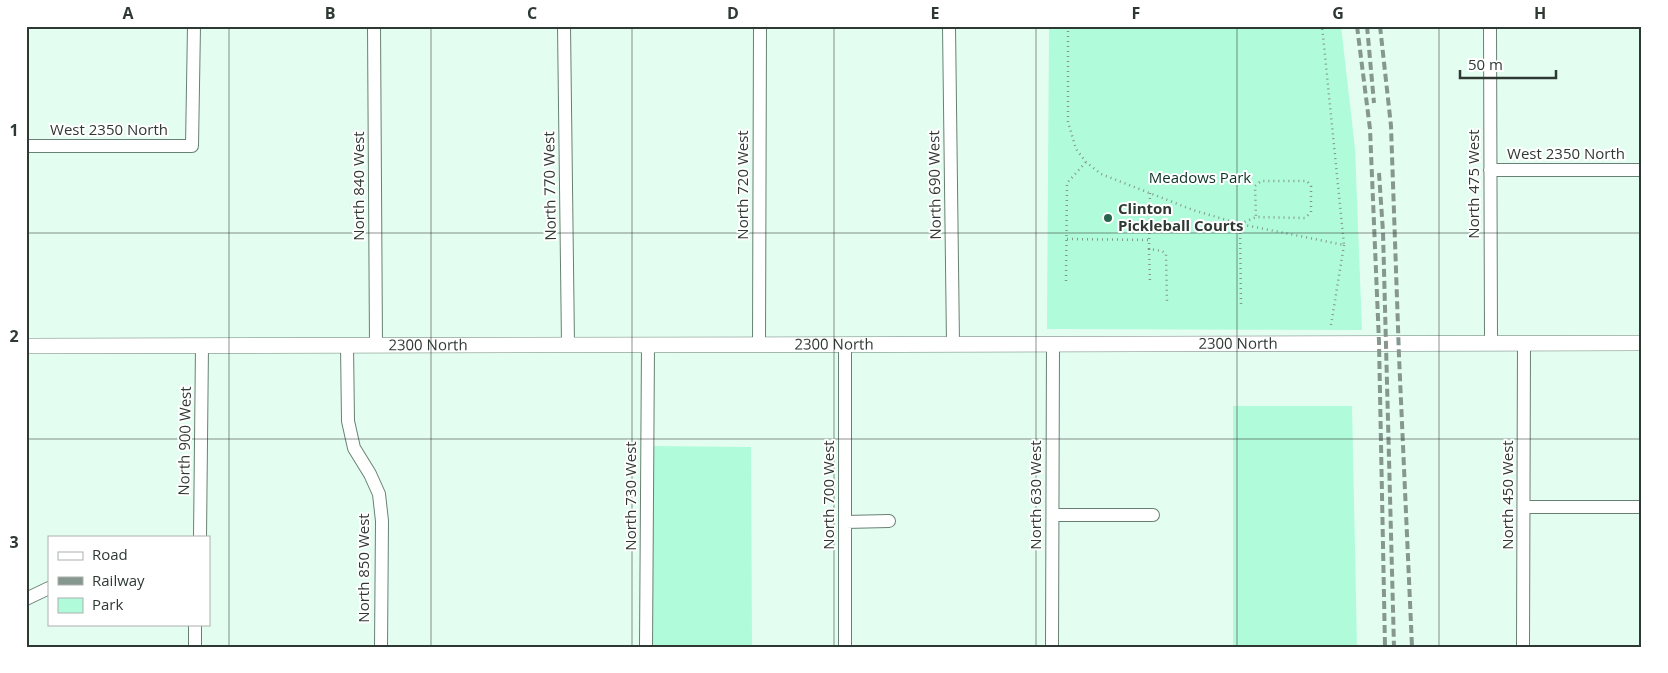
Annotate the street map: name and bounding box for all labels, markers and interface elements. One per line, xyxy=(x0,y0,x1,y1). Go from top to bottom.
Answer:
text: A xyxy=(122,2,134,24)
text: B xyxy=(325,2,335,24)
text: C xyxy=(527,2,537,24)
text: D xyxy=(727,2,739,24)
text: E xyxy=(931,2,940,24)
text: F xyxy=(1132,2,1140,24)
text: G xyxy=(1332,2,1344,24)
text: H xyxy=(1534,2,1546,24)
scale bar xyxy=(1460,48,1557,80)
text: 50 m xyxy=(1468,54,1503,74)
text: 1 xyxy=(9,119,19,141)
street label: West 2350 North xyxy=(50,119,168,139)
street label: North 475 West xyxy=(1463,129,1483,239)
street label: North 720 West xyxy=(732,130,752,240)
street label: North 690 West xyxy=(923,130,945,240)
street label: North 840 West xyxy=(348,131,368,241)
street label: North 770 West xyxy=(538,131,560,241)
street label: West 2350 North xyxy=(1507,143,1625,163)
park label: Meadows Park xyxy=(1149,167,1251,187)
place label: Clinton Pickleball Courts xyxy=(1118,198,1244,235)
marker: Clinton Pickleball Courts xyxy=(1102,212,1114,224)
text: 2 xyxy=(9,325,19,347)
street label: 2300 North xyxy=(794,333,874,354)
street label: 2300 North xyxy=(1198,333,1278,353)
street label: 2300 North xyxy=(388,334,468,354)
street label: North 900 West xyxy=(173,386,195,496)
street label: North 700 West xyxy=(818,440,838,550)
street label: North 630 West xyxy=(1025,440,1045,550)
street label: North 450 West xyxy=(1497,440,1517,550)
street label: North 730 West xyxy=(620,441,640,551)
street label: North 850 West xyxy=(353,513,373,623)
text: 3 xyxy=(9,531,19,553)
legend xyxy=(48,536,210,626)
text: Road xyxy=(92,544,128,564)
text: Railway xyxy=(92,570,145,590)
text: Park xyxy=(92,594,123,614)

